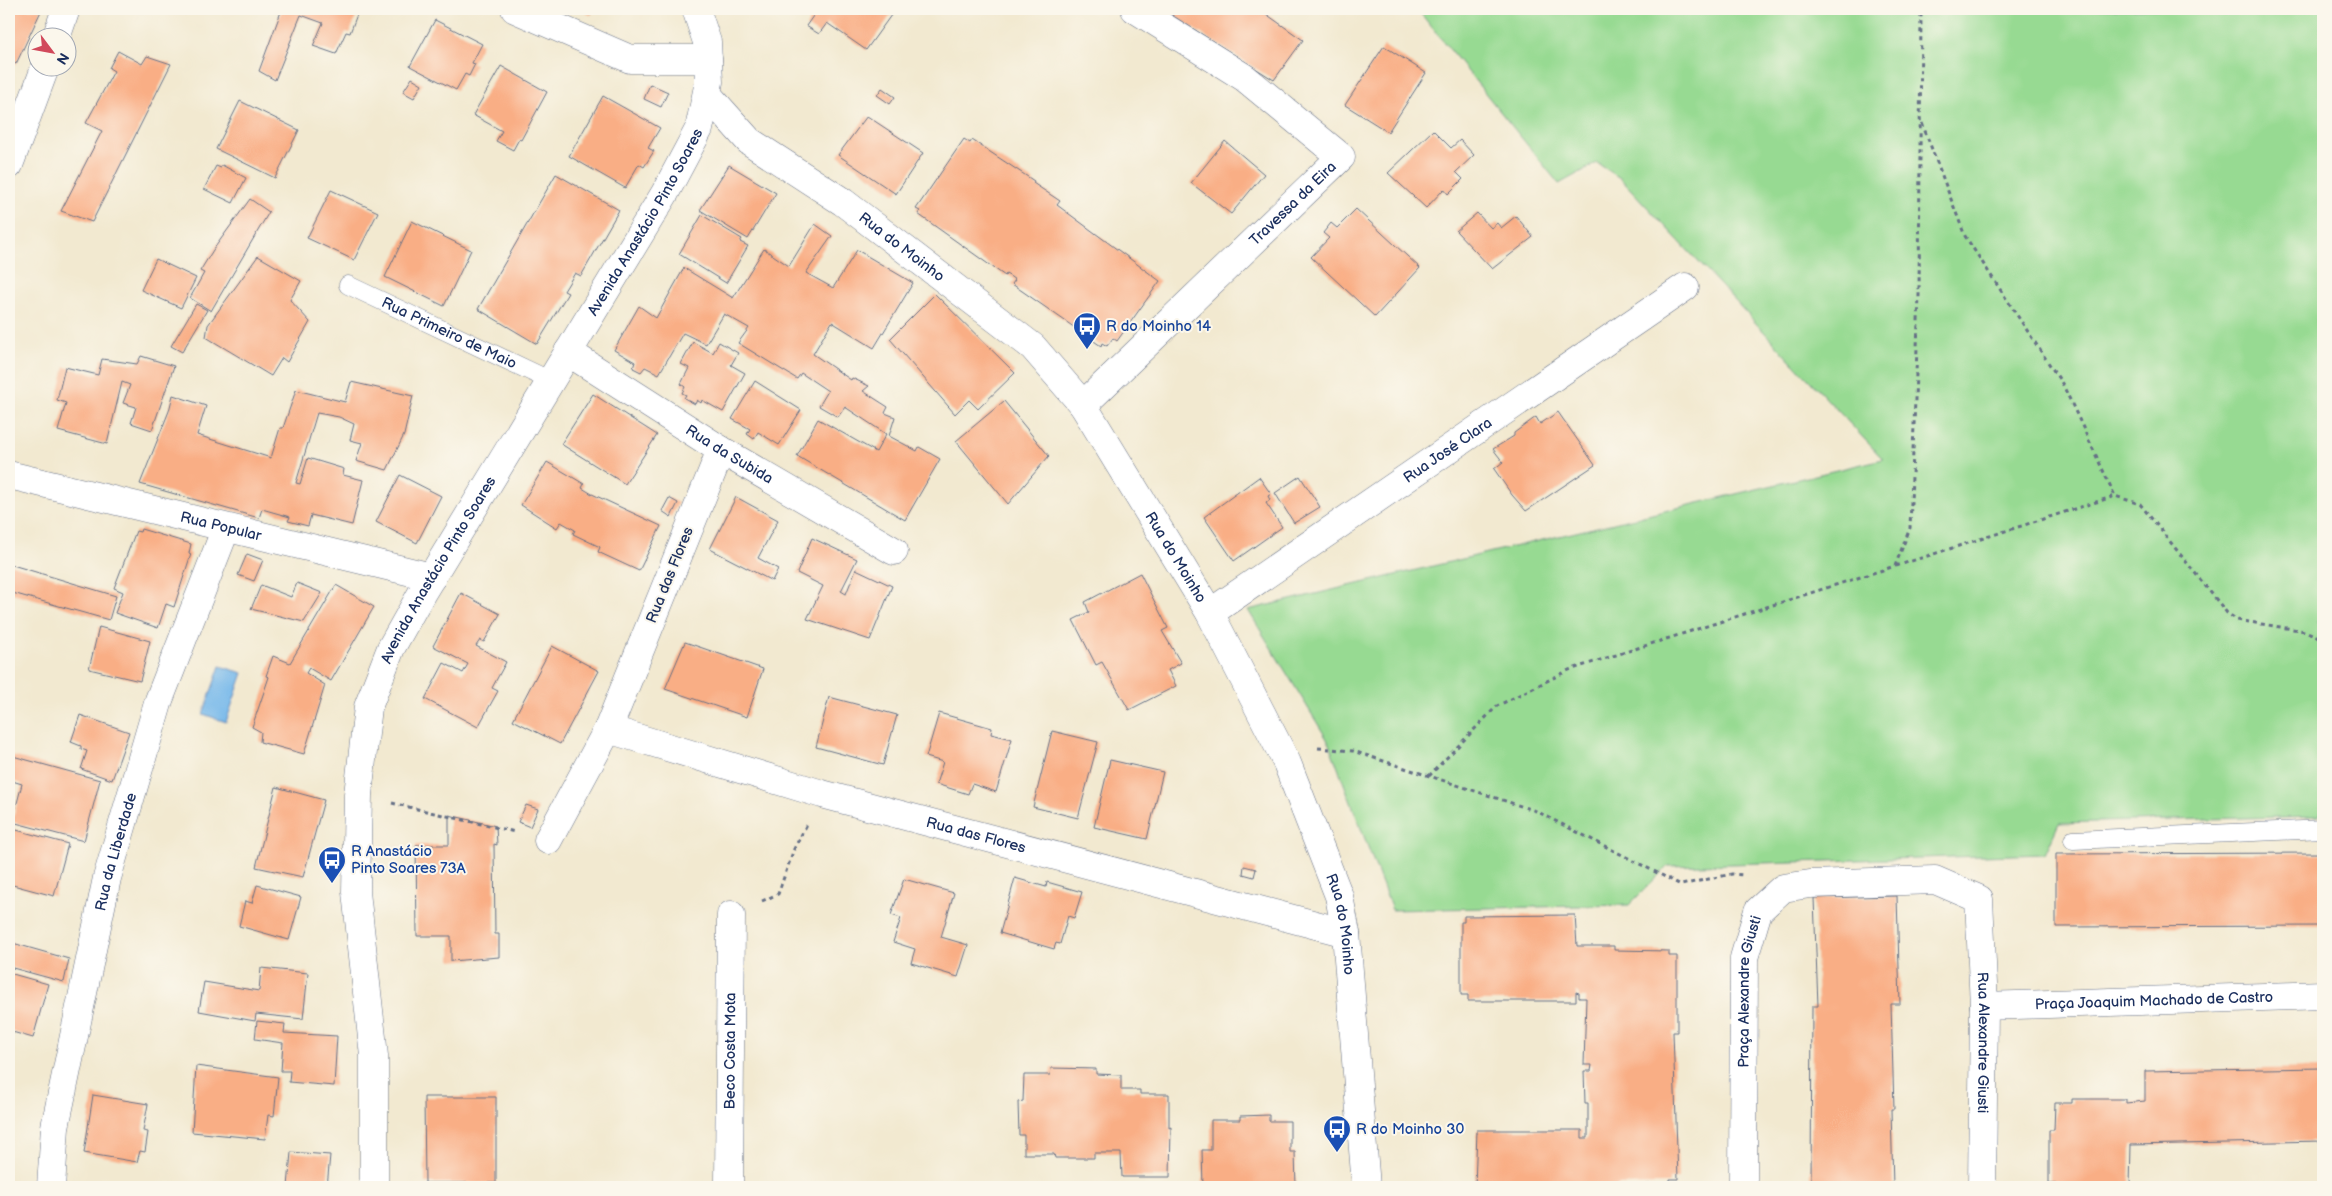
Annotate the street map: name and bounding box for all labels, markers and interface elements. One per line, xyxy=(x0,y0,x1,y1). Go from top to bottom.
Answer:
north arrow xyxy=(28,28,78,78)
text: N xyxy=(53,50,73,68)
street label: Avenida Anastácio Pinto Soares xyxy=(583,125,707,319)
street label: Travessa da Eira xyxy=(1245,157,1340,250)
street label: Rua do Moinho xyxy=(855,208,948,286)
street label: Rua Primeiro de Maio xyxy=(378,293,520,373)
bus stop icon: R do Moinho 14 xyxy=(1072,311,1102,350)
place label: R do Moinho 14 xyxy=(1106,317,1211,336)
street label: Rua José Clara xyxy=(1399,413,1495,487)
street label: Rua da Subida xyxy=(682,420,777,488)
street label: Avenida Anastácio Pinto Soares xyxy=(376,472,500,666)
street label: Rua Popular xyxy=(178,507,264,545)
street label: Rua do Moinho xyxy=(1141,508,1211,606)
street label: Rua das Flores xyxy=(642,524,698,626)
street label: Rua da Liberdade xyxy=(91,790,141,913)
street label: Rua das Flores xyxy=(924,813,1028,857)
place label: R Anastácio Pinto Soares 73A xyxy=(351,842,467,878)
bus stop icon: R Anastácio Pinto Soares 73A xyxy=(317,845,347,884)
street label: Rua do Moinho xyxy=(1322,871,1359,976)
street label: Praça Alexandre Giusti xyxy=(1734,913,1766,1068)
street label: Rua Alexandre Giusti xyxy=(1973,971,1994,1114)
street label: Praça Joaquim Machado de Castro xyxy=(2034,987,2273,1014)
street label: Beco Costa Mota xyxy=(720,992,740,1110)
bus stop icon: R do Moinho 30 xyxy=(1322,1114,1352,1153)
place label: R do Moinho 30 xyxy=(1356,1120,1464,1139)

